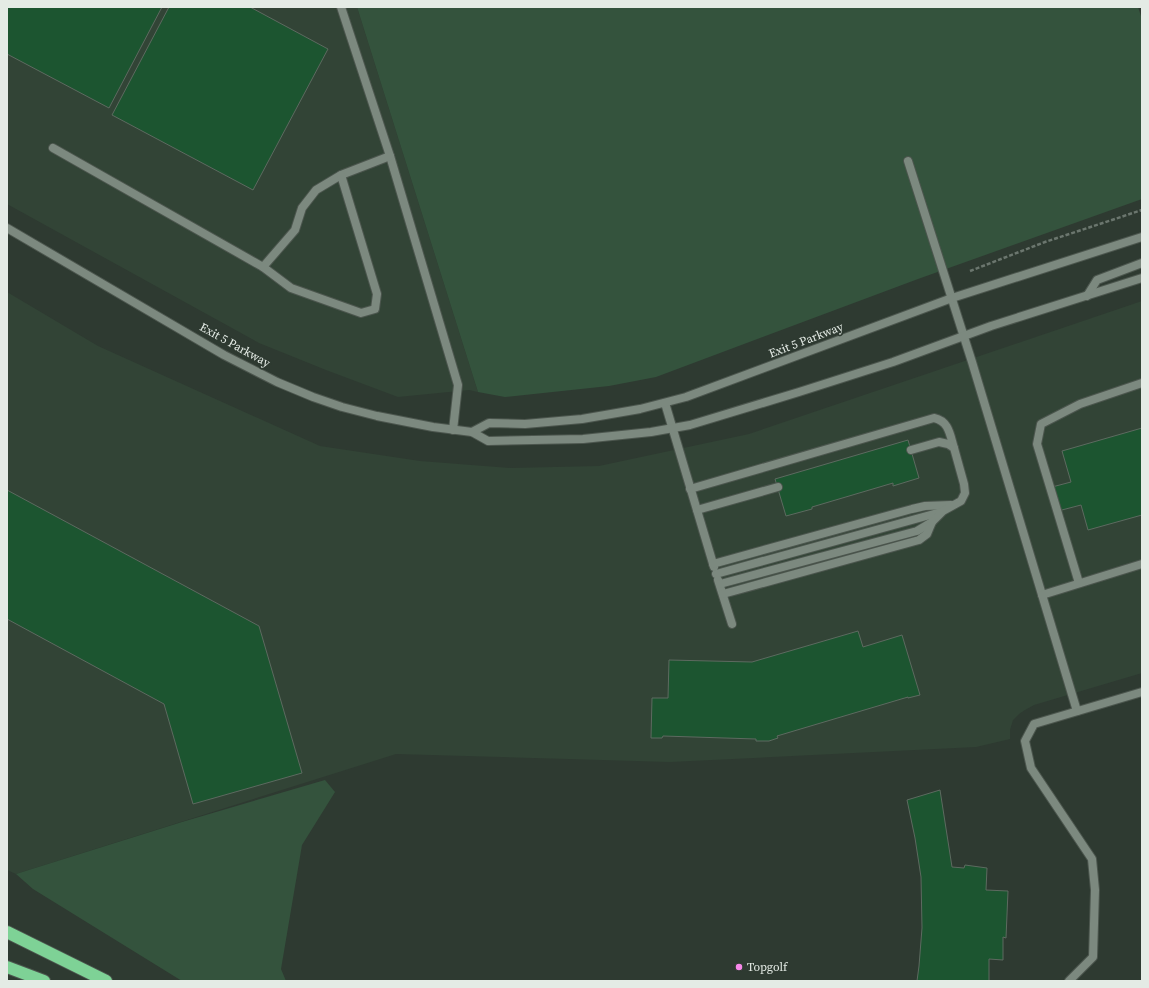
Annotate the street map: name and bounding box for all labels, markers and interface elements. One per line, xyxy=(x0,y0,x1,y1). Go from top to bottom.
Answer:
street label: Exit 5 Parkway xyxy=(767,318,846,362)
street label: Exit 5 Parkway xyxy=(197,319,274,371)
place label: Topgolf xyxy=(747,959,789,975)
marker: Topgolf xyxy=(734,962,744,972)

